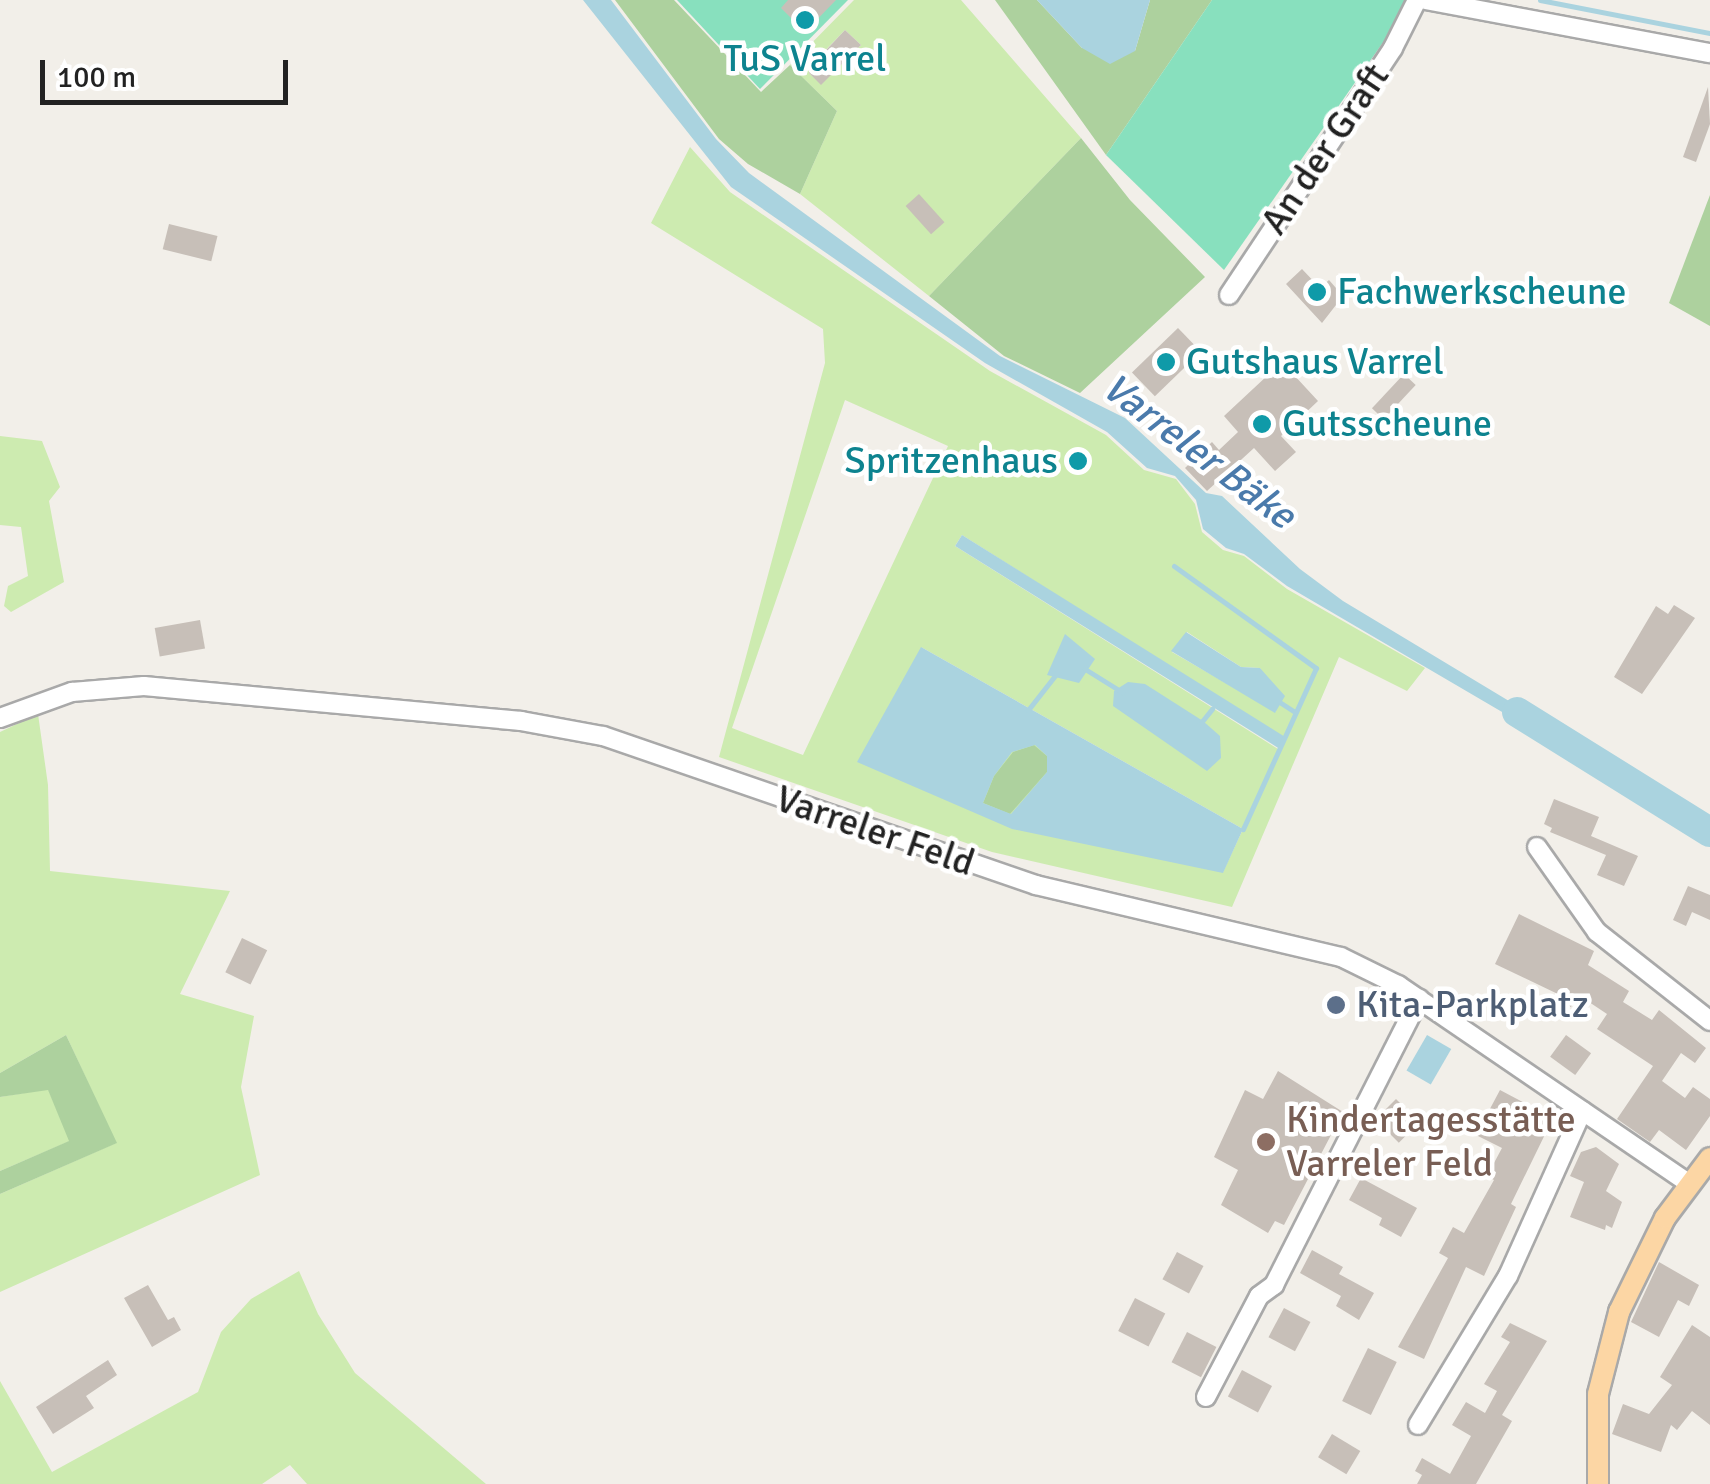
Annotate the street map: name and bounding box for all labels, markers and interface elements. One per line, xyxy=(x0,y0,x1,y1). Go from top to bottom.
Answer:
marker: TuS Varrel xyxy=(794,9,816,31)
place label: TuS Varrel xyxy=(724,36,886,82)
scale bar xyxy=(45,40,292,102)
street label: An der Graft xyxy=(1251,55,1399,243)
text: 100 m xyxy=(57,59,136,96)
place label: Fachwerkscheune xyxy=(1337,269,1626,315)
marker: Fachwerkscheune xyxy=(1306,281,1328,303)
place label: Gutshaus Varrel xyxy=(1186,339,1444,385)
marker: Gutshaus Varrel xyxy=(1155,351,1177,373)
water label: Varreler Bäke xyxy=(1093,363,1305,539)
place label: Gutsscheune xyxy=(1282,401,1492,447)
marker: Gutsscheune xyxy=(1251,413,1273,435)
place label: Spritzenhaus xyxy=(845,438,1058,484)
marker: Spritzenhaus xyxy=(1067,450,1089,472)
street label: Varreler Feld xyxy=(770,776,980,886)
place label: Kita-Parkplatz xyxy=(1356,982,1589,1028)
marker: Kita-Parkplatz xyxy=(1325,994,1347,1016)
place label: Kindertagesstätte Varreler Feld xyxy=(1286,1097,1576,1186)
marker: Kindertagesstätte Varreler Feld xyxy=(1255,1131,1277,1153)

